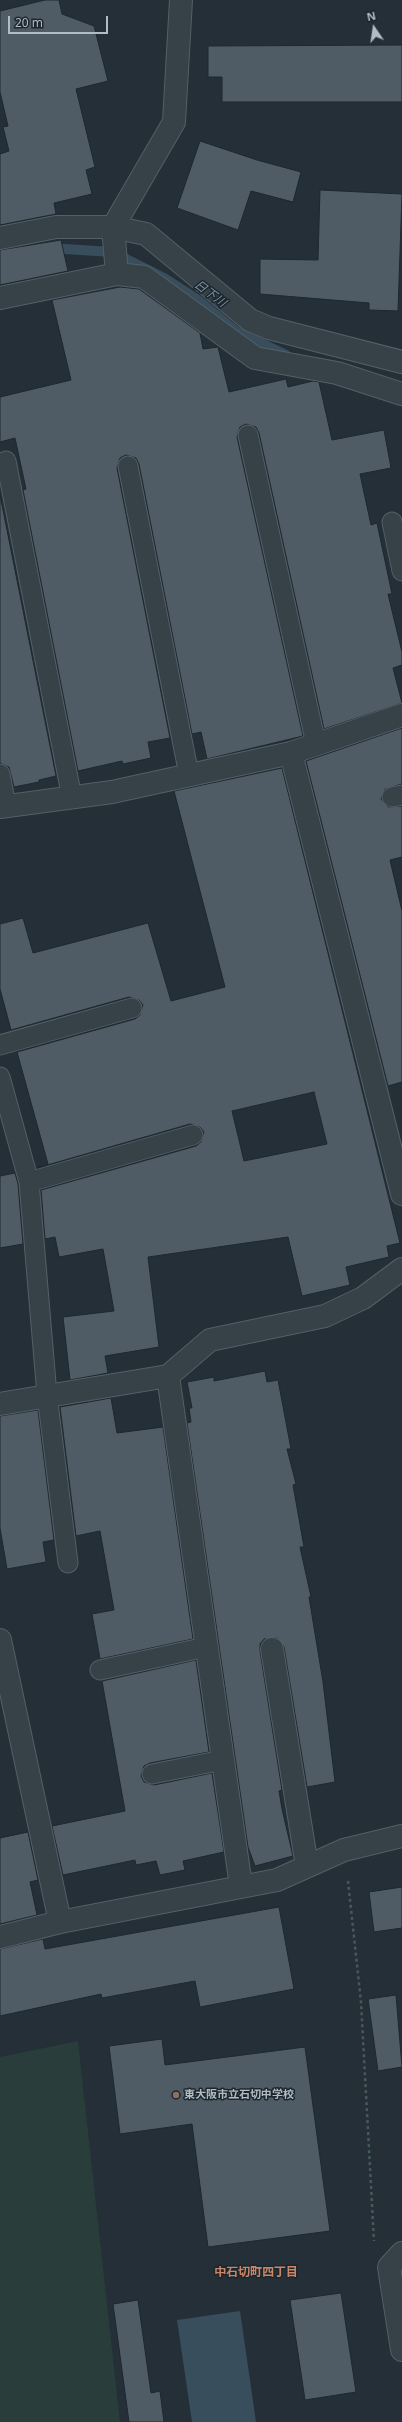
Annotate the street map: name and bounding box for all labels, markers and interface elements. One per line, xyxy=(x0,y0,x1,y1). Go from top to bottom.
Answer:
scale bar xyxy=(10,8,110,34)
north arrow xyxy=(354,8,394,48)
text: N xyxy=(365,8,377,24)
text: 20 m xyxy=(15,14,43,31)
water label: 日下川 xyxy=(191,277,229,311)
place label: 東大阪市立石切中学校 xyxy=(184,2088,294,2102)
marker: 東大阪市立石切中学校 xyxy=(171,2090,181,2100)
district label: 中石切町四丁目 xyxy=(214,2266,298,2280)

